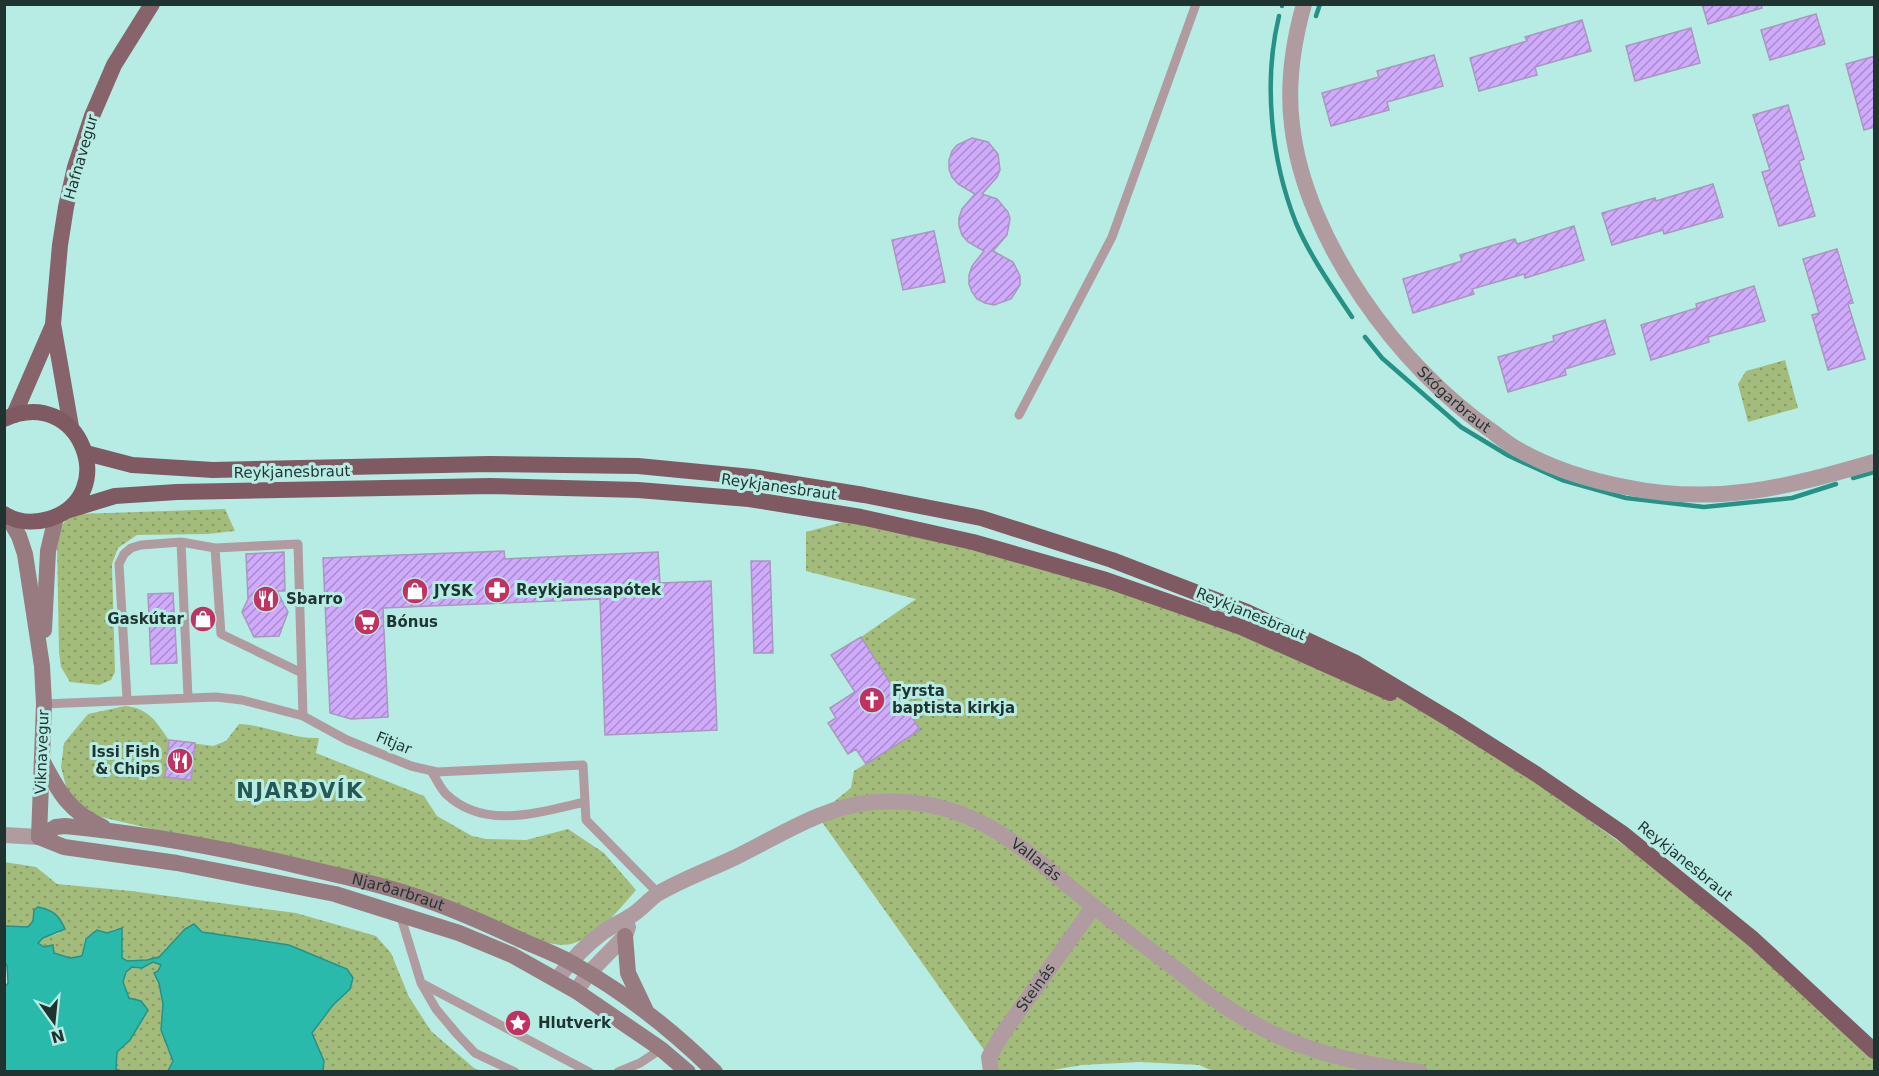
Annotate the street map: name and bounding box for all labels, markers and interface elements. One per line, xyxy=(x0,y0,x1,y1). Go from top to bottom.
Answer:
street label: Hafnavegur xyxy=(60,112,102,202)
street label: Skógarbraut xyxy=(1413,363,1494,437)
street label: Reykjanesbraut xyxy=(233,462,351,482)
street label: Reykjanesbraut xyxy=(720,470,838,504)
pharmacy icon: Reykjanesapótek xyxy=(482,575,512,605)
shop icon: JYSK xyxy=(400,576,430,606)
place label: Reykjanesapótek xyxy=(516,581,662,599)
place label: JYSK xyxy=(433,582,474,600)
restaurant icon: Sbarro xyxy=(251,584,281,614)
street label: Reykjanesbraut xyxy=(1194,584,1309,644)
place label: Sbarro xyxy=(286,590,343,608)
shop icon: Gaskútar xyxy=(188,604,218,634)
supermarket icon: Bónus xyxy=(352,607,382,637)
place label: Gaskútar xyxy=(107,610,185,628)
place label: Bónus xyxy=(386,613,438,631)
place label: Fyrsta baptista kirkja xyxy=(892,682,1015,717)
church icon: Fyrsta baptista kirkja xyxy=(857,685,887,715)
street label: Viknavegur xyxy=(32,708,53,795)
street label: Fitjar xyxy=(373,728,415,759)
place label: Issi Fish & Chips xyxy=(91,743,160,778)
restaurant icon: Issi Fish & Chips xyxy=(165,746,195,776)
district label: NJARÐVÍK xyxy=(236,778,364,803)
street label: Reykjanesbraut xyxy=(1634,817,1736,905)
street label: Vallarás xyxy=(1007,834,1065,885)
street label: Njarðarbraut xyxy=(350,870,447,915)
street label: Steinás xyxy=(1012,960,1059,1015)
north arrow xyxy=(24,992,84,1052)
place icon: Hlutverk xyxy=(503,1008,533,1038)
place label: Hlutverk xyxy=(538,1014,612,1032)
text: N xyxy=(49,1025,67,1047)

